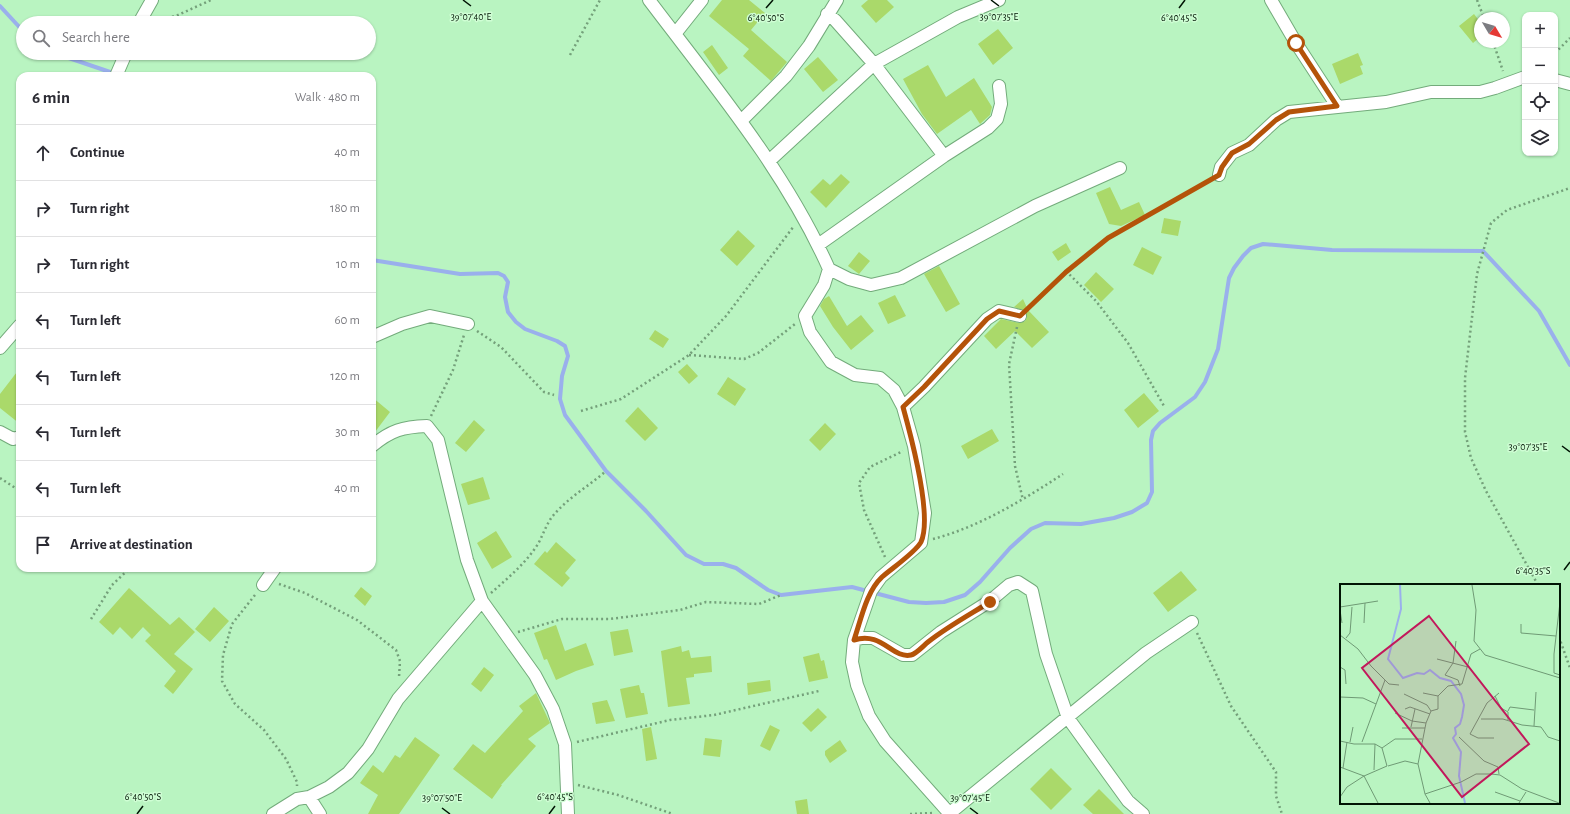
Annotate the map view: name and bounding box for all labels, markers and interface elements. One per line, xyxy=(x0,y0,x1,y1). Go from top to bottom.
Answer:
text: 39°07'40"E xyxy=(451,12,491,22)
text: 39°07'35"E xyxy=(980,12,1019,22)
north arrow xyxy=(1474,12,1510,48)
map controls xyxy=(1522,12,1558,156)
button: + xyxy=(1522,12,1558,48)
text: 6°40'50"S xyxy=(748,13,784,23)
text: 6°40'45"S xyxy=(1161,13,1197,23)
search box xyxy=(16,16,376,60)
icon: search xyxy=(30,27,52,49)
text: Search here xyxy=(62,30,130,45)
route start xyxy=(1287,34,1305,52)
button: − xyxy=(1522,48,1558,84)
button: locate xyxy=(1522,84,1558,120)
text: 6 min xyxy=(32,89,70,106)
text: Walk · 480 m xyxy=(295,91,360,104)
button: layers xyxy=(1522,120,1558,156)
icon: ahead xyxy=(32,142,54,164)
text: Continue xyxy=(70,145,125,160)
text: 40 m xyxy=(334,146,360,159)
icon: right xyxy=(32,198,54,220)
text: Turn right xyxy=(70,201,129,216)
text: 180 m xyxy=(330,202,360,215)
icon: right xyxy=(32,254,54,276)
text: Turn right xyxy=(70,257,129,272)
text: 10 m xyxy=(336,258,360,271)
icon: left xyxy=(32,310,54,332)
text: Turn left xyxy=(70,313,121,328)
text: 60 m xyxy=(334,314,360,327)
icon: left xyxy=(32,366,54,388)
text: Turn left xyxy=(70,369,121,384)
text: 120 m xyxy=(330,370,360,383)
icon: left xyxy=(32,422,54,444)
text: Turn left xyxy=(70,425,121,440)
text: 30 m xyxy=(335,426,360,439)
text: 39°07'35"E xyxy=(1509,442,1548,452)
icon: left xyxy=(32,478,54,500)
text: Turn left xyxy=(70,481,121,496)
text: 40 m xyxy=(334,482,360,495)
icon: arrive xyxy=(32,534,54,556)
text: Arrive at destination xyxy=(70,537,193,552)
text: 6°40'35"S xyxy=(1515,566,1551,576)
inset map xyxy=(1340,584,1560,804)
route end xyxy=(981,593,999,611)
text: 6°40'50"S xyxy=(125,792,161,802)
text: 6°40'45"S xyxy=(537,792,573,802)
text: 39°07'50"E xyxy=(422,793,462,803)
text: 39°07'45"E xyxy=(950,793,990,803)

